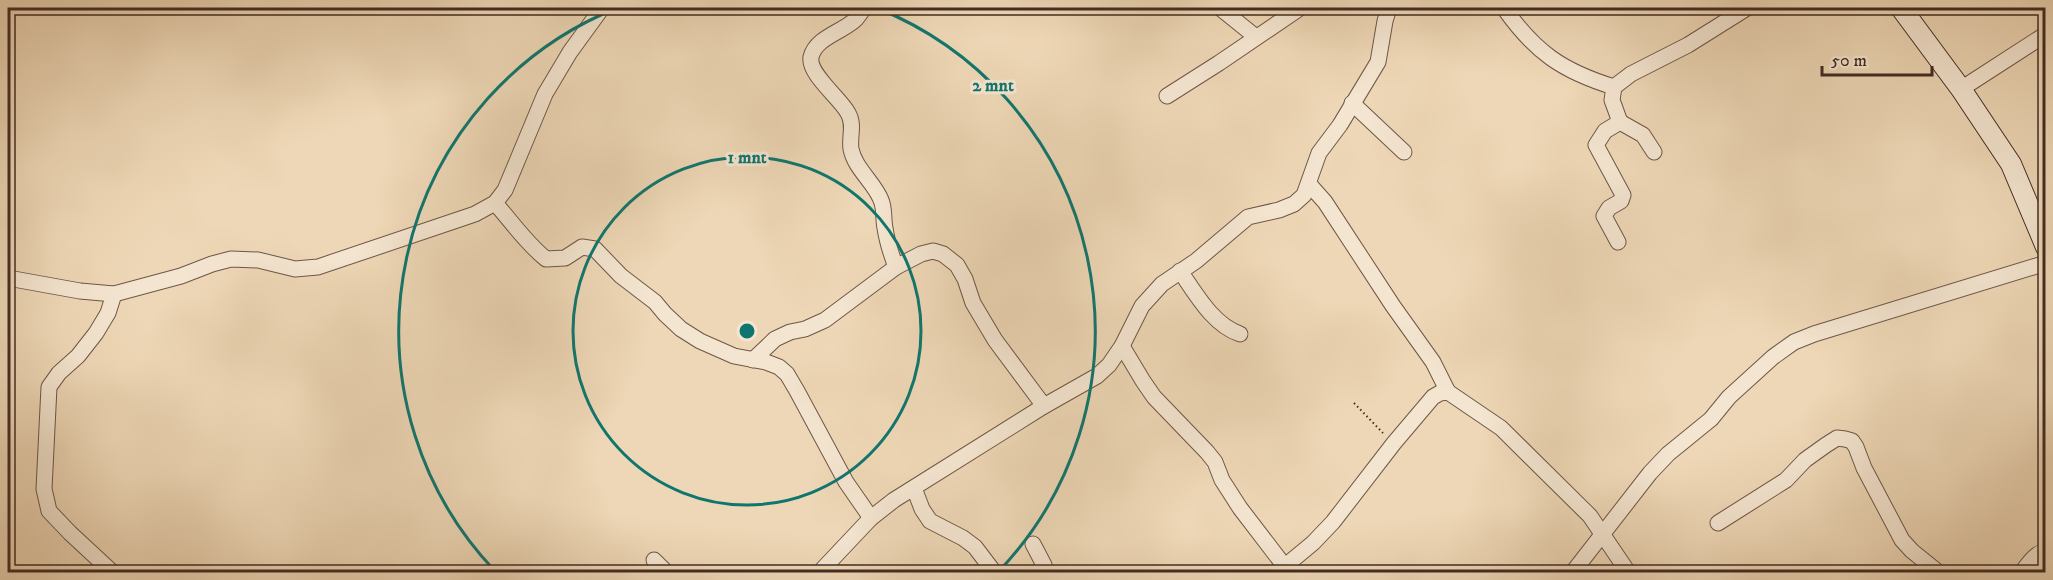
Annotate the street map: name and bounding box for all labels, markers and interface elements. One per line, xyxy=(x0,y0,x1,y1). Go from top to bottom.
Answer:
scale bar xyxy=(1822,39,1932,77)
text: 50 m xyxy=(1831,50,1867,72)
text: 2 mnt xyxy=(972,75,1014,97)
text: 1 mnt xyxy=(727,147,767,169)
centre of rings xyxy=(737,321,757,341)

